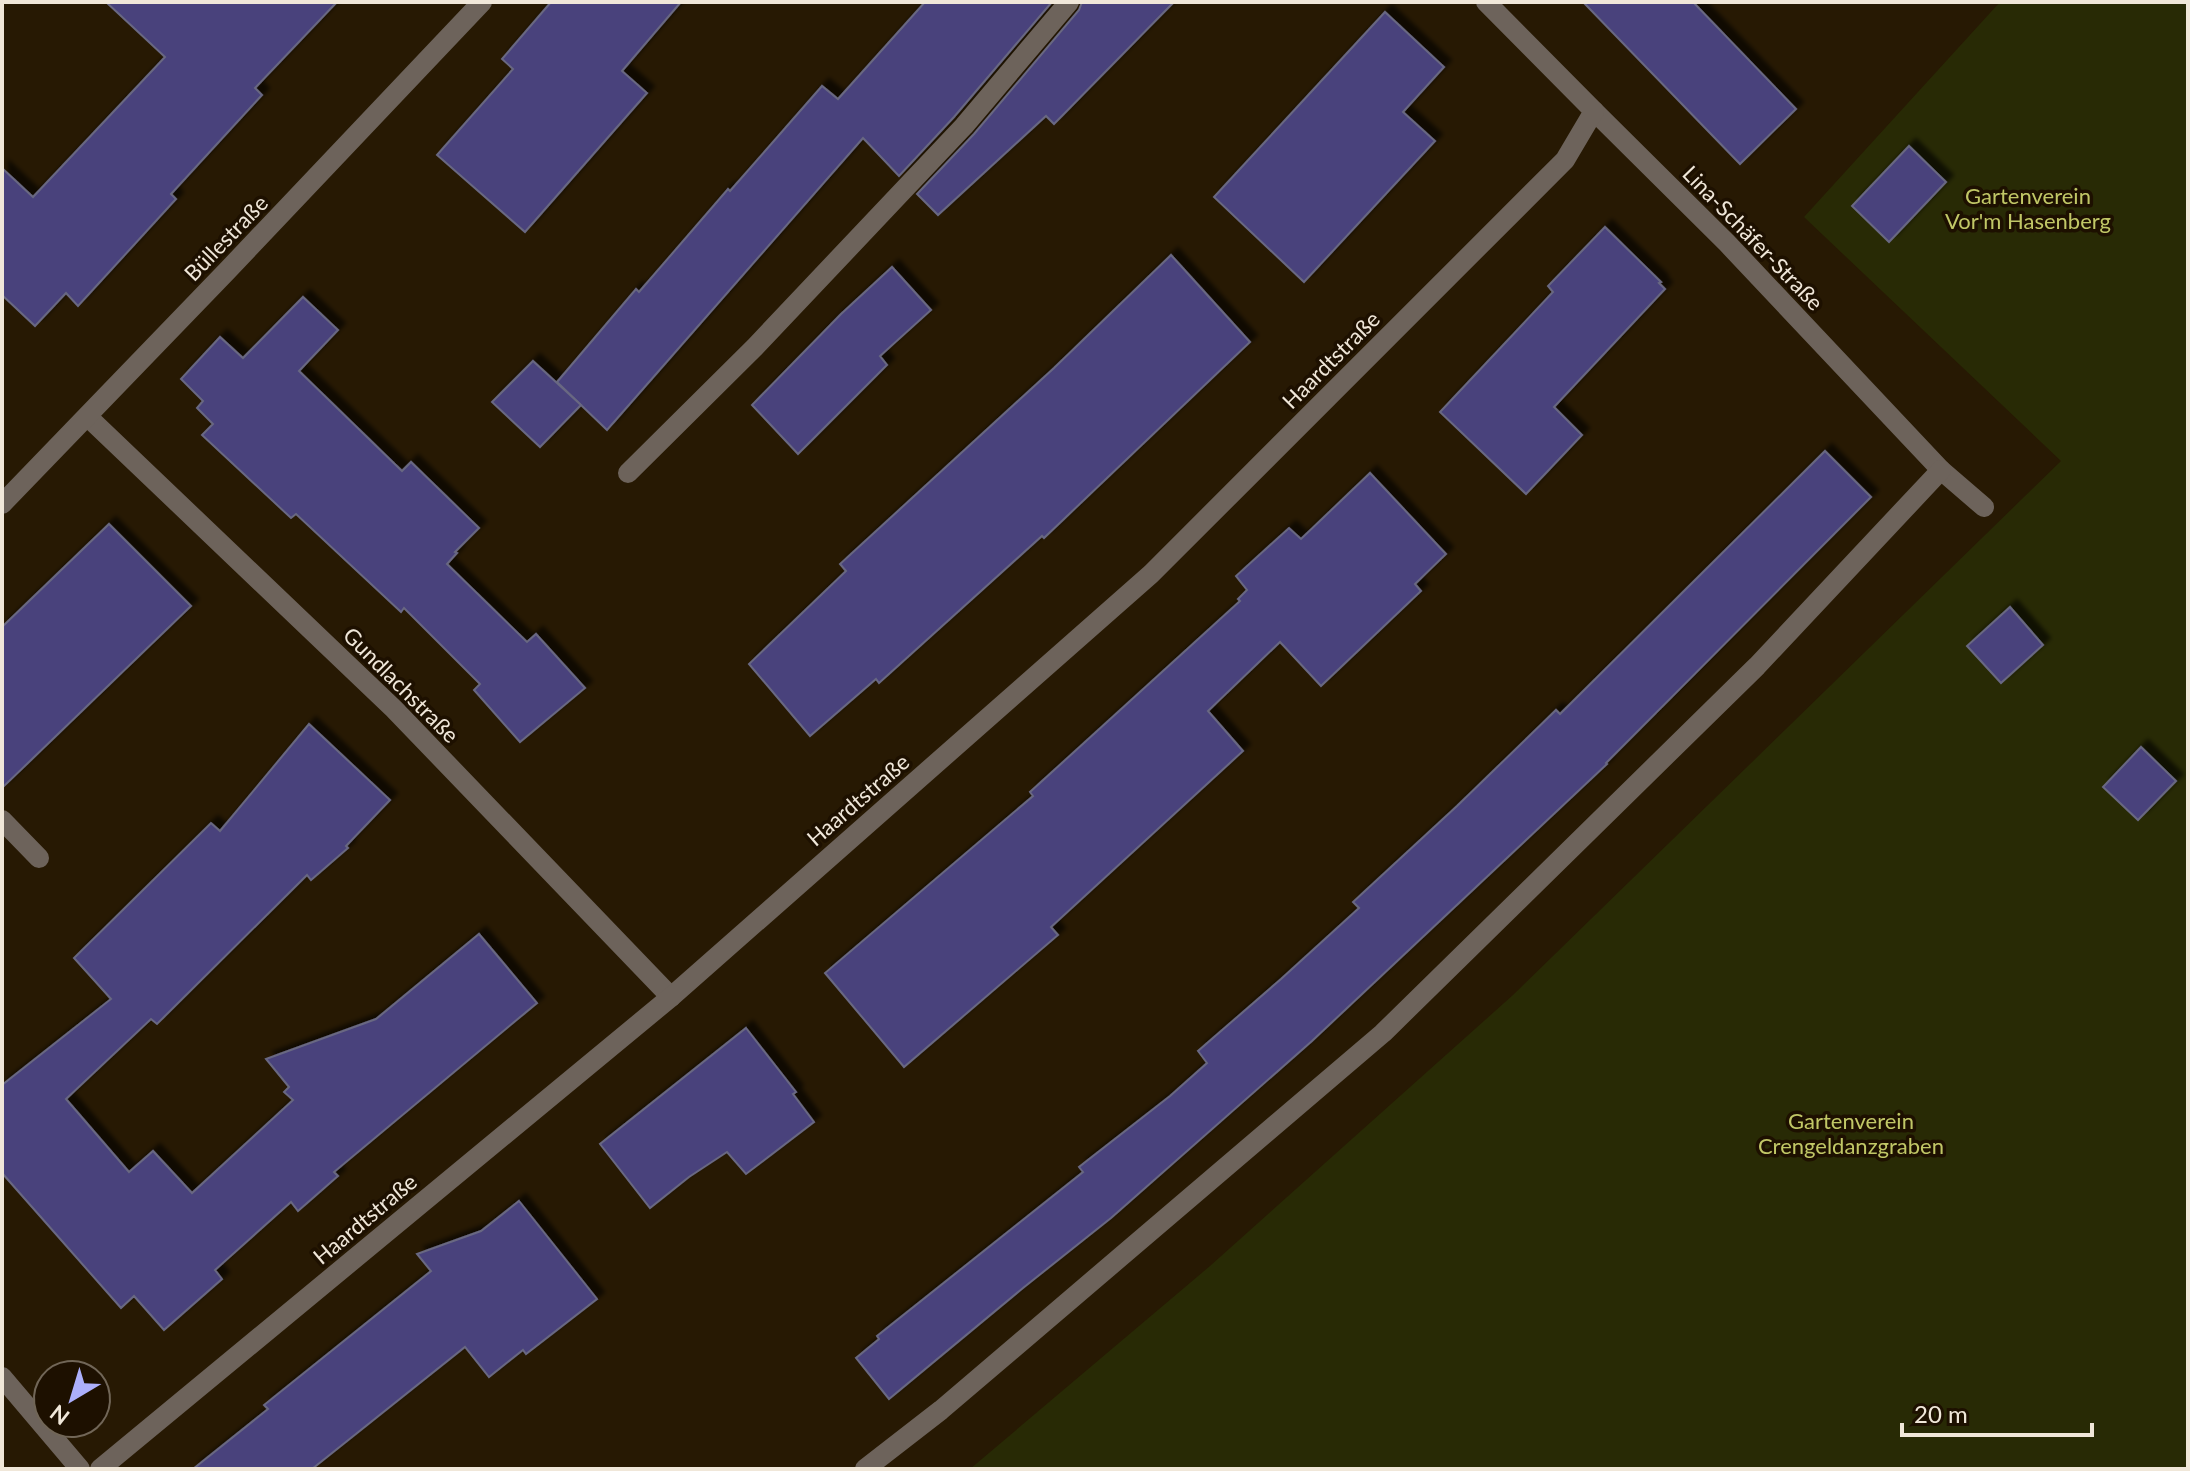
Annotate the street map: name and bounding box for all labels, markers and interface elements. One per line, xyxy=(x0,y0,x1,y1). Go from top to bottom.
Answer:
street label: Lina-Schäfer-Straße xyxy=(1677,160,1829,316)
park label: Gartenverein Vor'm Hasenberg xyxy=(1945,182,2111,234)
street label: Büllestraße xyxy=(178,189,273,286)
street label: Haardtstraße xyxy=(1276,305,1385,414)
street label: Gundlachstraße xyxy=(338,621,465,748)
street label: Haardtstraße xyxy=(801,748,914,851)
park label: Gartenverein Crengeldanzgraben xyxy=(1758,1107,1944,1159)
street label: Haardtstraße xyxy=(307,1168,422,1270)
north arrow xyxy=(32,1359,112,1439)
scale bar xyxy=(1902,1387,2092,1437)
text: N xyxy=(44,1399,74,1431)
text: 20 m xyxy=(1914,1399,1968,1428)

